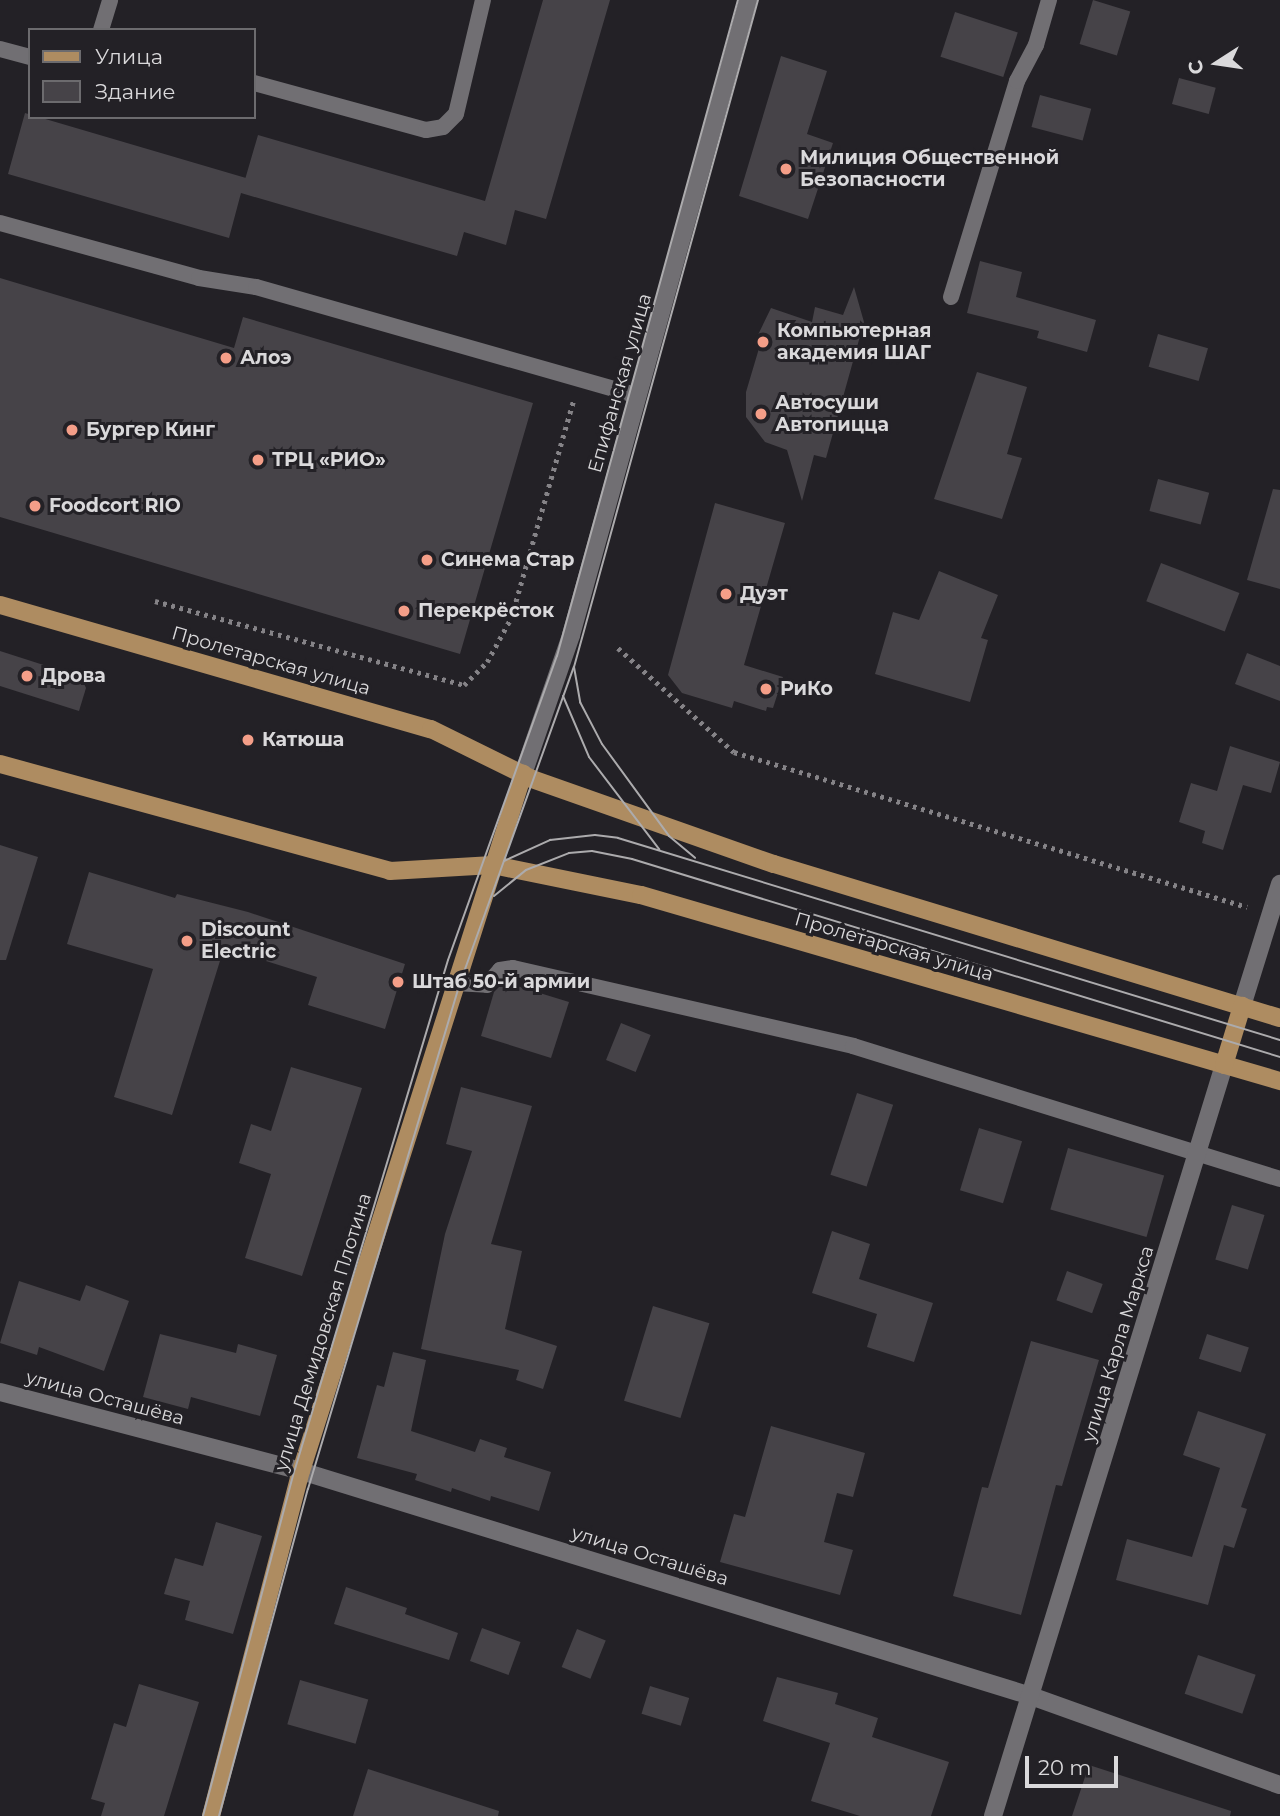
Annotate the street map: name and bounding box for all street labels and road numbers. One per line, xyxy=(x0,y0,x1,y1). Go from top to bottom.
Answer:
street label: Епифанская улица xyxy=(583,291,657,475)
street label: Пролетарская улица xyxy=(169,622,373,700)
street label: Пролетарская улица xyxy=(792,908,996,986)
street label: улица Демидовская Плотина xyxy=(270,1190,376,1474)
street label: улица Карла Маркса xyxy=(1077,1243,1159,1445)
street label: улица Осташёва xyxy=(23,1366,187,1430)
street label: улица Осташёва xyxy=(569,1521,731,1591)

